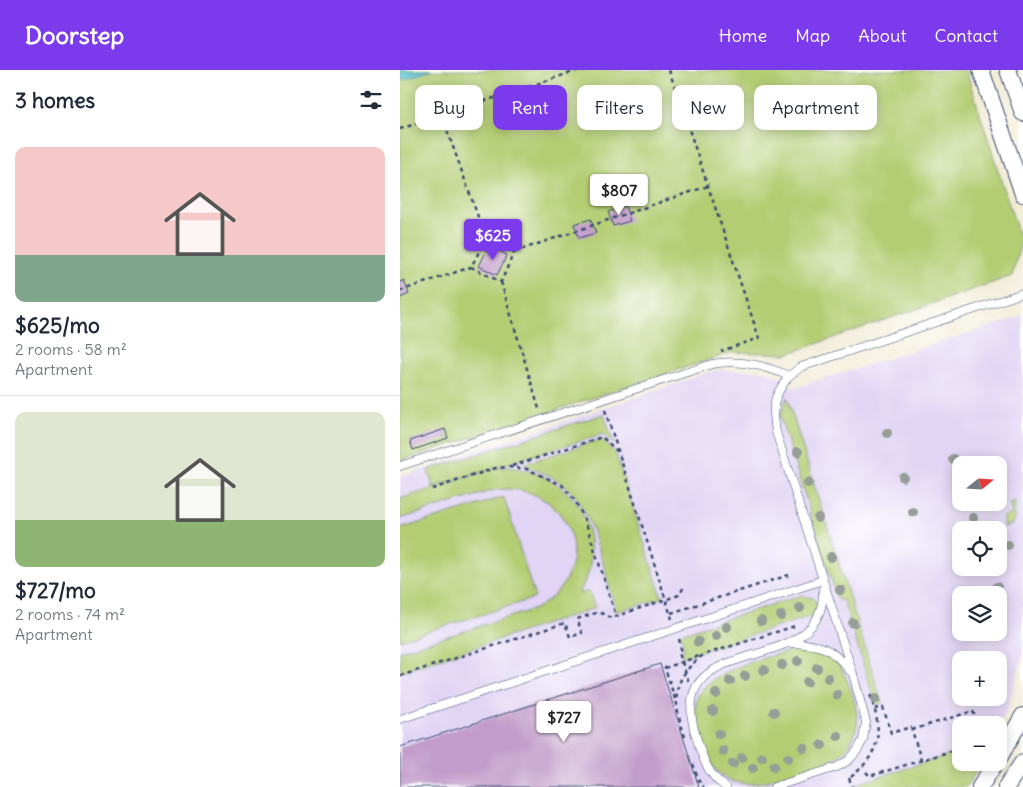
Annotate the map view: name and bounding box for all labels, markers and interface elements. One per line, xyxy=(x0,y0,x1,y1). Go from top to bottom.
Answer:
text: Doorstep xyxy=(25,20,124,50)
text: Home xyxy=(719,24,767,47)
text: Map xyxy=(795,24,830,47)
text: About xyxy=(858,24,906,47)
text: Contact xyxy=(934,24,998,47)
chip: Buy xyxy=(415,85,483,130)
chip: Rent xyxy=(493,85,567,130)
chip: Filters xyxy=(577,85,662,130)
chip: New xyxy=(672,85,744,130)
chip: Apartment xyxy=(754,85,877,130)
icon: filters xyxy=(357,86,385,114)
text: 3 homes xyxy=(15,87,95,114)
pin: $807 xyxy=(589,174,649,216)
icon: home xyxy=(155,179,245,269)
text: $807 xyxy=(601,180,637,200)
pin: $625 xyxy=(463,218,523,261)
text: $625 xyxy=(475,225,511,245)
text: $625/mo xyxy=(15,312,100,339)
text: 2 rooms · 58 m² xyxy=(15,339,127,359)
text: Apartment xyxy=(15,359,93,379)
icon: home xyxy=(155,445,245,535)
north arrow xyxy=(952,456,1008,511)
map controls xyxy=(952,456,1007,771)
button: locate xyxy=(952,521,1007,576)
text: $727/mo xyxy=(15,577,96,604)
button: layers xyxy=(952,586,1007,641)
text: 2 rooms · 74 m² xyxy=(15,604,125,624)
text: Apartment xyxy=(15,624,93,644)
button: + xyxy=(952,651,1007,706)
pin: $727 xyxy=(534,700,594,743)
text: $727 xyxy=(547,707,581,727)
button: − xyxy=(952,716,1007,771)

